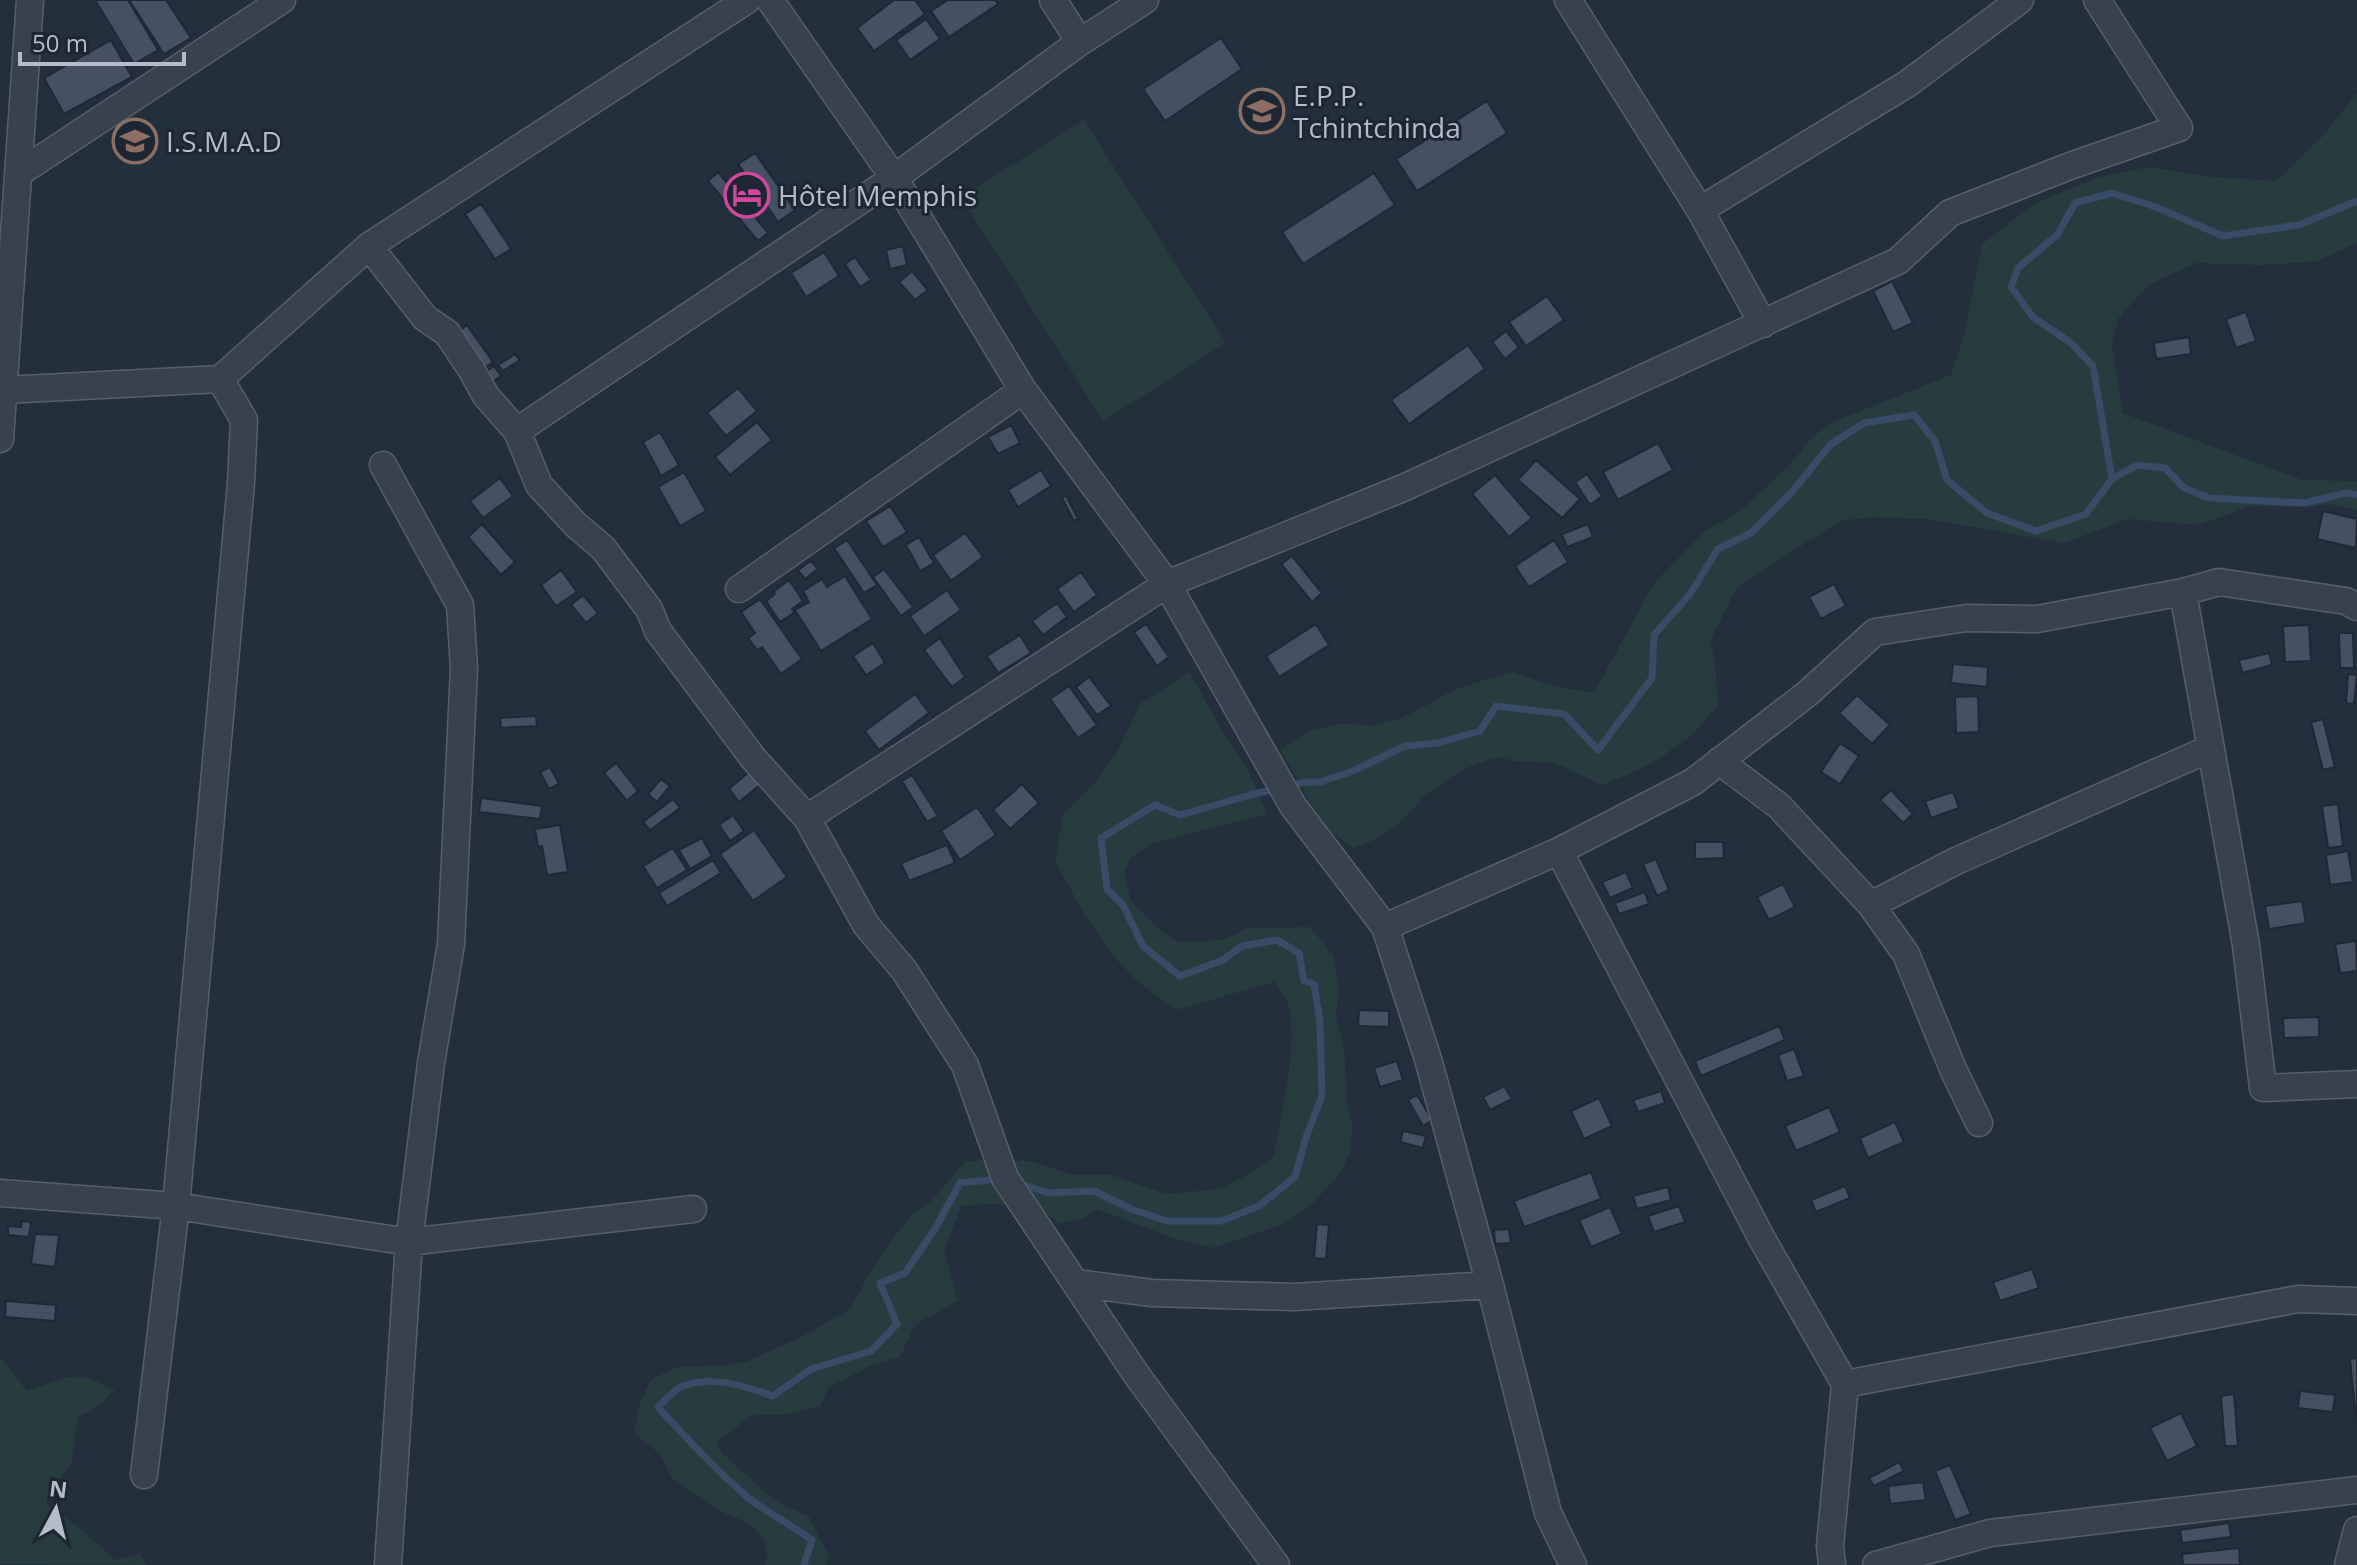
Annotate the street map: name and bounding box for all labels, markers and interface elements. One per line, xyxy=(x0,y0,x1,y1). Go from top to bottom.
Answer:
scale bar xyxy=(20,16,184,66)
text: 50 m xyxy=(32,26,88,59)
place label: E.P.P. Tchintchinda xyxy=(1293,76,1461,146)
school or university icon: E.P.P. Tchintchinda xyxy=(1238,87,1286,135)
school or university icon: I.S.M.A.D xyxy=(111,117,159,165)
place label: I.S.M.A.D xyxy=(166,122,282,160)
hotel icon: Hôtel Memphis xyxy=(723,171,771,219)
place label: Hôtel Memphis xyxy=(778,176,977,214)
north arrow xyxy=(16,1469,96,1549)
text: N xyxy=(48,1472,69,1504)

